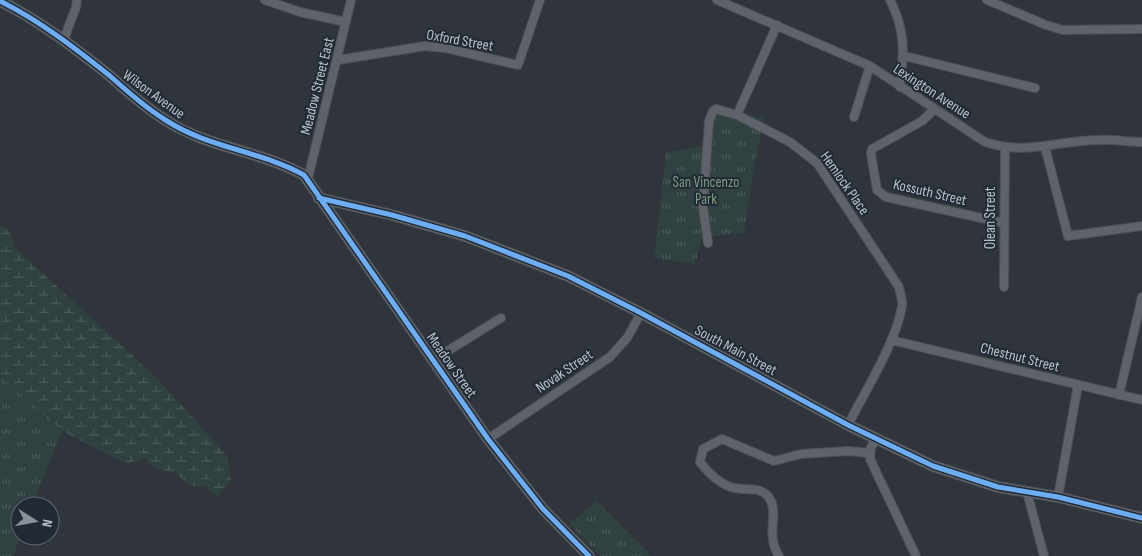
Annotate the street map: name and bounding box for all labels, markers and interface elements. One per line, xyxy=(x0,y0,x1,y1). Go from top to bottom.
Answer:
street label: Oxford Street xyxy=(425,25,495,56)
street label: Meadow Street East xyxy=(296,35,339,137)
street label: Lexington Avenue xyxy=(890,59,974,123)
street label: Wilson Avenue xyxy=(119,65,189,123)
street label: Hemlock Place xyxy=(816,148,873,219)
park label: San Vincenzo Park xyxy=(673,173,739,209)
street label: Kossuth Street xyxy=(891,175,969,210)
street label: Olean Street xyxy=(981,186,1000,249)
street label: South Main Street xyxy=(691,321,780,380)
street label: Meadow Street xyxy=(422,329,481,402)
street label: Chestnut Street xyxy=(978,338,1062,377)
street label: Novak Street xyxy=(532,345,597,397)
north arrow xyxy=(10,496,60,546)
text: N xyxy=(38,518,56,529)

